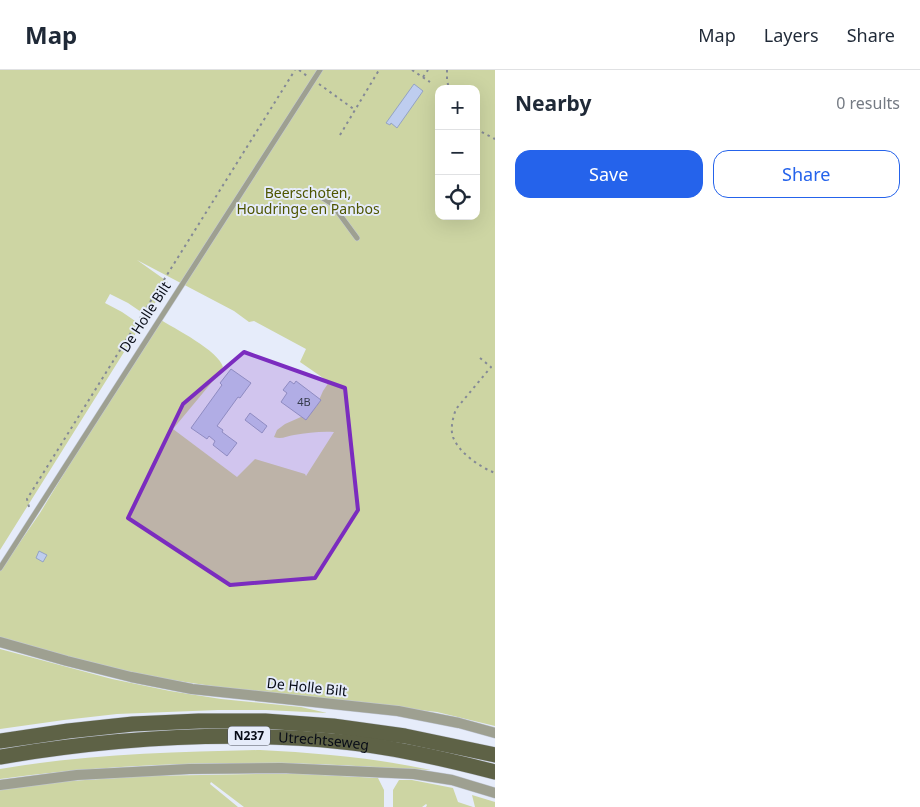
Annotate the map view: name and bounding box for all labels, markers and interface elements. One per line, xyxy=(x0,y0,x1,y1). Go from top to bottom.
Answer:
text: Map xyxy=(25,18,77,51)
text: Map xyxy=(698,23,736,47)
text: Layers xyxy=(764,23,819,47)
text: Share xyxy=(847,23,895,47)
map controls xyxy=(435,85,480,220)
button: + xyxy=(435,85,480,130)
text: Nearby xyxy=(515,89,591,117)
text: 0 results xyxy=(836,92,900,114)
button: − xyxy=(435,130,480,175)
button: Save xyxy=(515,150,703,198)
button: Share xyxy=(713,150,900,198)
button: locate xyxy=(435,175,480,220)
park label: Beerschoten, Houdringe en Panbos xyxy=(236,183,380,218)
street label: De Holle Bilt xyxy=(115,278,175,356)
house number: 4B xyxy=(297,394,311,409)
street label: De Holle Bilt xyxy=(266,673,348,700)
road number: N237 xyxy=(228,726,270,746)
street label: Utrechtseweg xyxy=(278,727,370,754)

